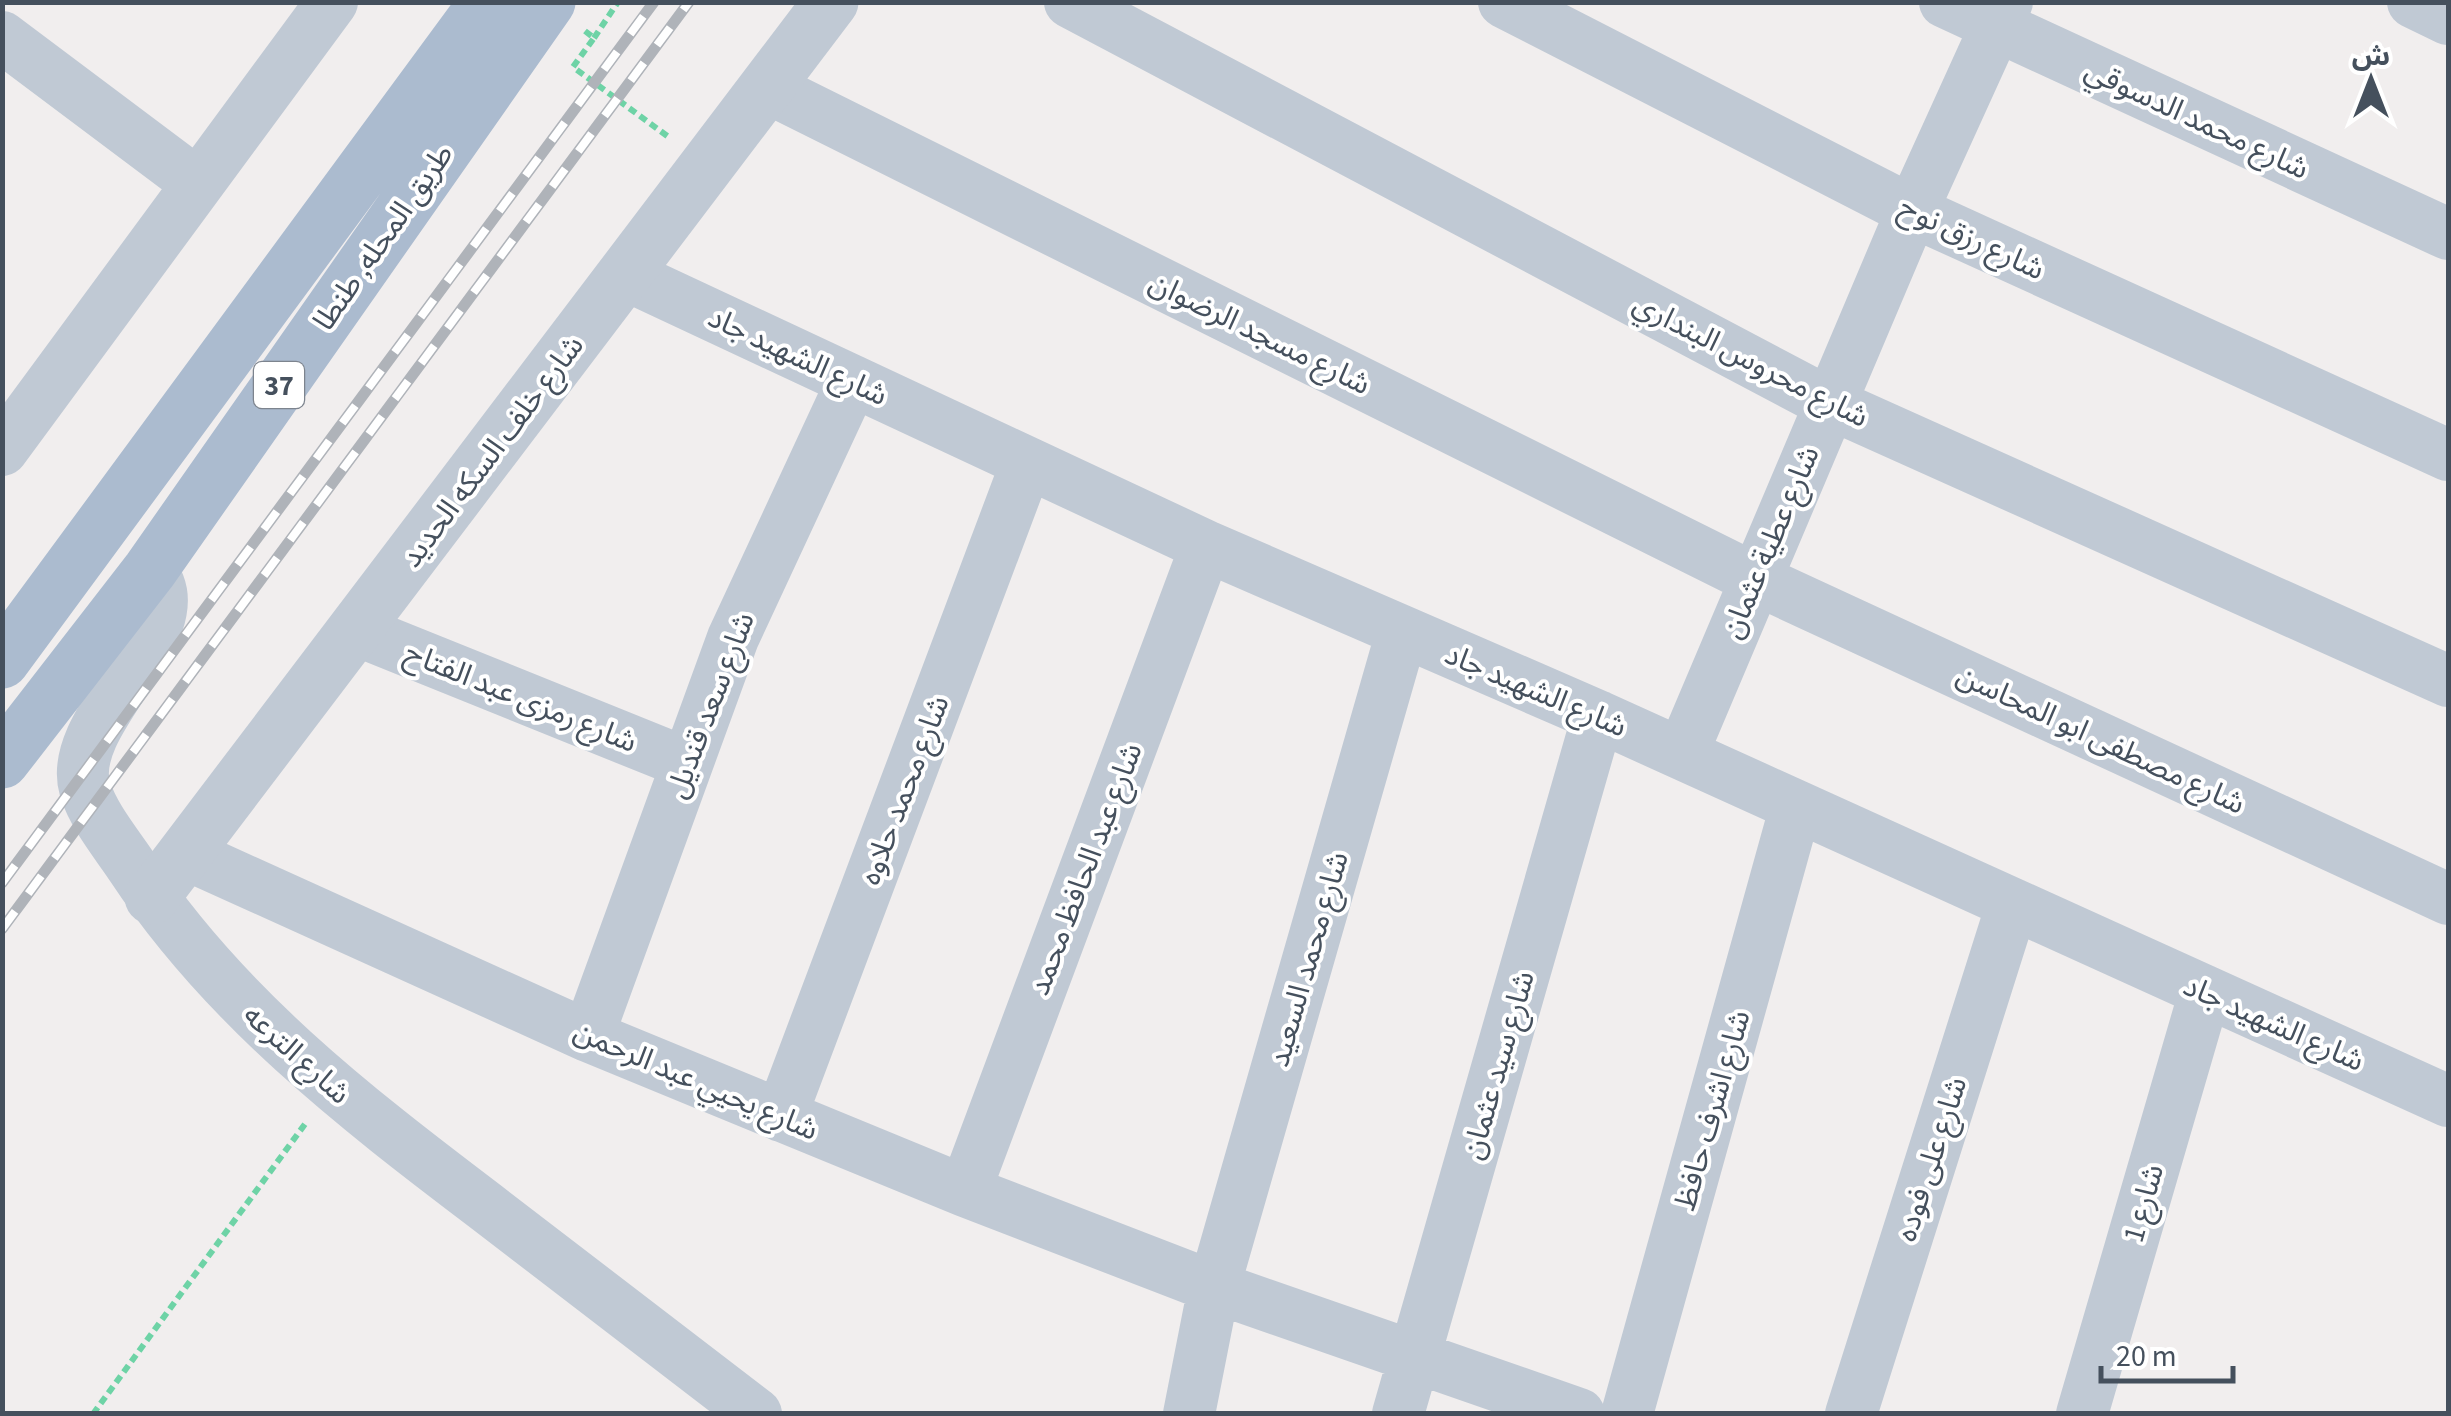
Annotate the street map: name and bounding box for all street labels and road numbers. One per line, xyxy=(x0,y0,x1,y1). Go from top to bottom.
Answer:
street label: شارع محمد الدسوقي xyxy=(2077,49,2316,191)
street label: طريق المحله, طنطا xyxy=(303,135,464,340)
street label: شارع رزق نوح xyxy=(1892,186,2052,291)
street label: شارع مسجد الرضوان xyxy=(1142,261,1378,406)
street label: شارع محروس البنداري xyxy=(1625,282,1876,439)
street label: شارع الشهيد جاد xyxy=(701,296,895,417)
street label: شارع خلف السكه الحديد xyxy=(391,326,594,577)
road number: 37 xyxy=(254,362,304,408)
street label: شارع عطية عثمان xyxy=(1711,439,1830,645)
street label: شارع سعد قنديل xyxy=(655,606,766,804)
street label: شارع رمزى عبد الفتاح xyxy=(398,631,643,764)
street label: شارع الشهيد جاد xyxy=(1438,633,1633,748)
street label: شارع مصطفى ابو المحاسن xyxy=(1949,654,2252,825)
street label: شارع محمد حلاوه xyxy=(849,689,960,891)
street label: شارع عبد الحافظ محمد xyxy=(1018,737,1153,1002)
street label: شارع محمد السعيد xyxy=(1257,847,1360,1072)
street label: شارع الشهيد جاد xyxy=(2176,964,2371,1083)
street label: شارع سيد عثمان xyxy=(1451,966,1546,1164)
street label: شارع الترعه xyxy=(233,994,360,1114)
street label: شارع اشرف حافظ xyxy=(1663,1005,1762,1215)
street label: شارع يحيي عبد الرحمن xyxy=(567,1010,825,1152)
street label: شارع على فوده xyxy=(1885,1071,1978,1247)
street label: شارع 1 xyxy=(2112,1159,2175,1247)

